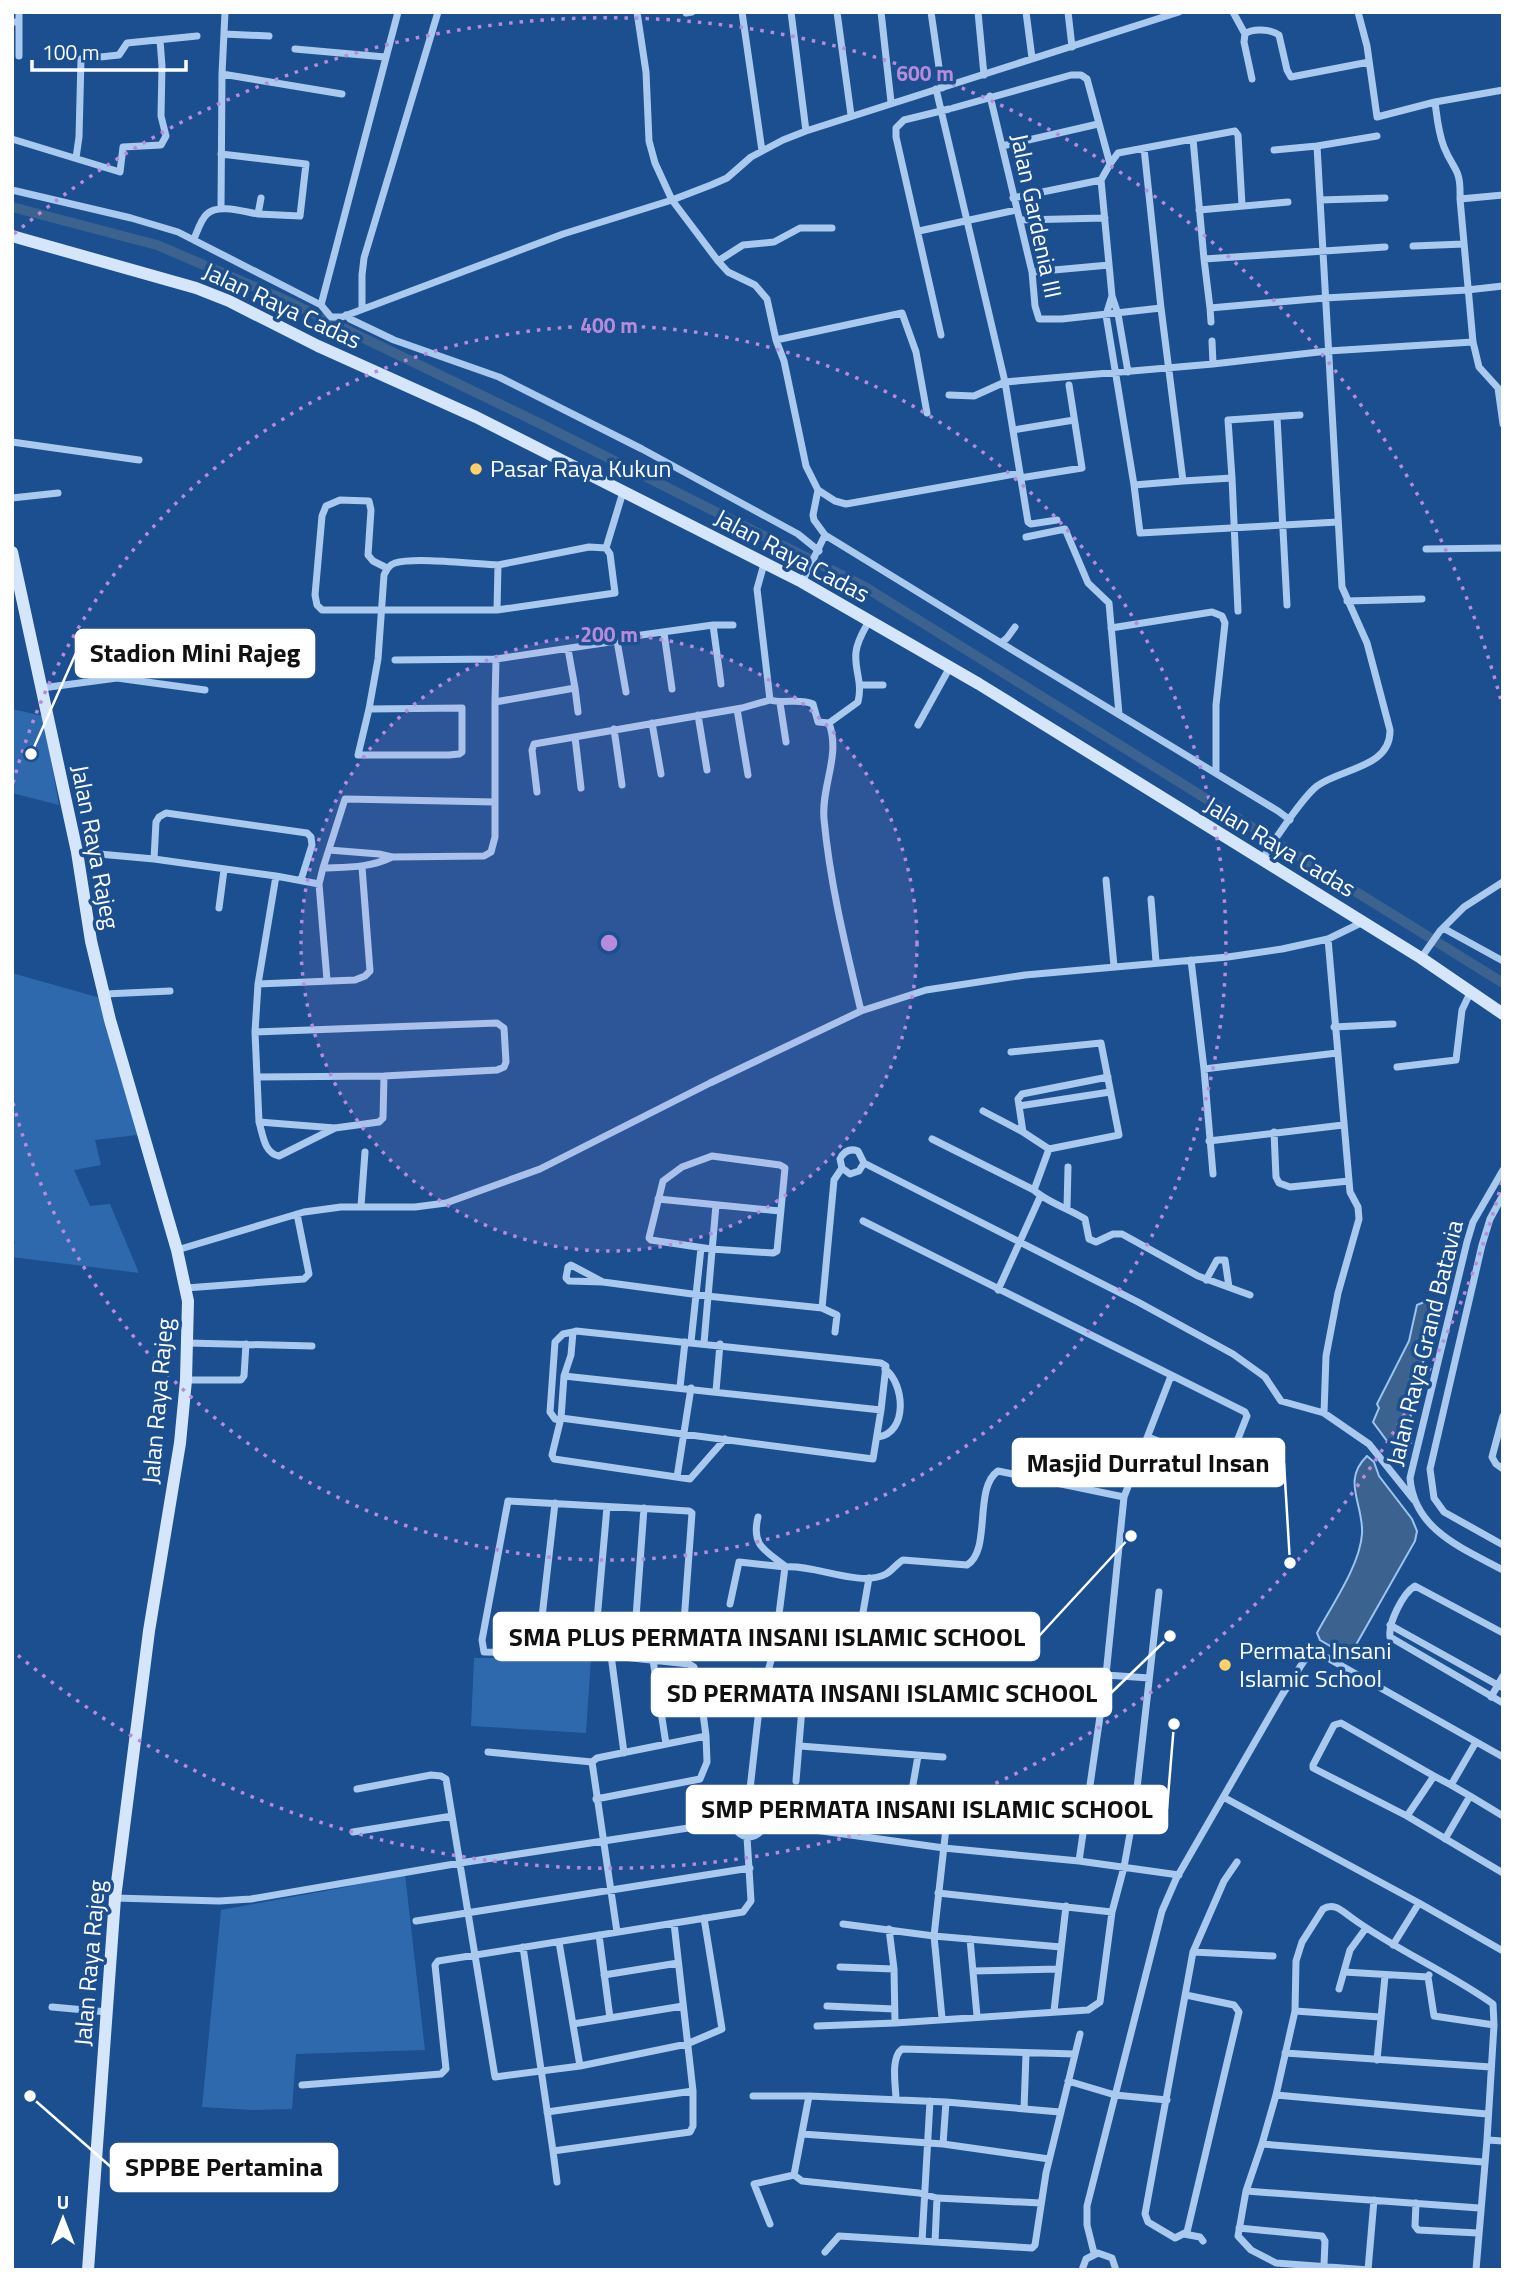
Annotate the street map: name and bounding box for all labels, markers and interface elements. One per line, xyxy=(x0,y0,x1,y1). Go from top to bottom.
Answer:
scale bar xyxy=(32,28,186,72)
text: 100 m xyxy=(42,36,99,68)
text: 600 m xyxy=(896,57,954,89)
street label: Jalan Gardenia III xyxy=(1002,130,1072,301)
street label: Jalan Raya Cadas xyxy=(197,253,368,358)
text: 400 m xyxy=(580,309,638,341)
place label: Pasar Raya Kukun xyxy=(490,450,672,486)
marker: Pasar Raya Kukun xyxy=(468,461,484,477)
street label: Jalan Raya Cadas xyxy=(709,499,876,611)
text: 200 m xyxy=(580,618,638,650)
callout: Stadion Mini Rajeg xyxy=(76,630,314,677)
text: Stadion Mini Rajeg xyxy=(90,633,300,672)
street label: Jalan Raya Rajeg xyxy=(62,762,130,932)
street label: Jalan Raya Cadas xyxy=(1198,787,1363,906)
centre of rings xyxy=(597,931,621,955)
street label: Jalan Raya Grand Batavia xyxy=(1376,1216,1472,1469)
street label: Jalan Raya Rajeg xyxy=(132,1316,182,1485)
callout: Masjid Durratul Insan xyxy=(1013,1439,1284,1486)
text: Masjid Durratul Insan xyxy=(1026,1443,1270,1482)
callout: SMA PLUS PERMATA INSANI ISLAMIC SCHOOL xyxy=(494,1613,1039,1660)
text: SMA PLUS PERMATA INSANI ISLAMIC SCHOOL xyxy=(509,1617,1025,1656)
place label: Permata Insani Islamic School xyxy=(1239,1632,1392,1696)
marker: Permata Insani Islamic School xyxy=(1217,1657,1233,1673)
callout: SD PERMATA INSANI ISLAMIC SCHOOL xyxy=(652,1669,1111,1716)
text: SD PERMATA INSANI ISLAMIC SCHOOL xyxy=(667,1673,1097,1712)
callout: SMP PERMATA INSANI ISLAMIC SCHOOL xyxy=(687,1786,1167,1833)
text: SMP PERMATA INSANI ISLAMIC SCHOOL xyxy=(701,1789,1153,1828)
street label: Jalan Raya Rajeg xyxy=(64,1878,114,2047)
callout: SPPBE Pertamina xyxy=(111,2144,337,2191)
text: SPPBE Pertamina xyxy=(125,2147,323,2186)
north arrow xyxy=(28,2184,98,2254)
text: U xyxy=(57,2187,69,2216)

